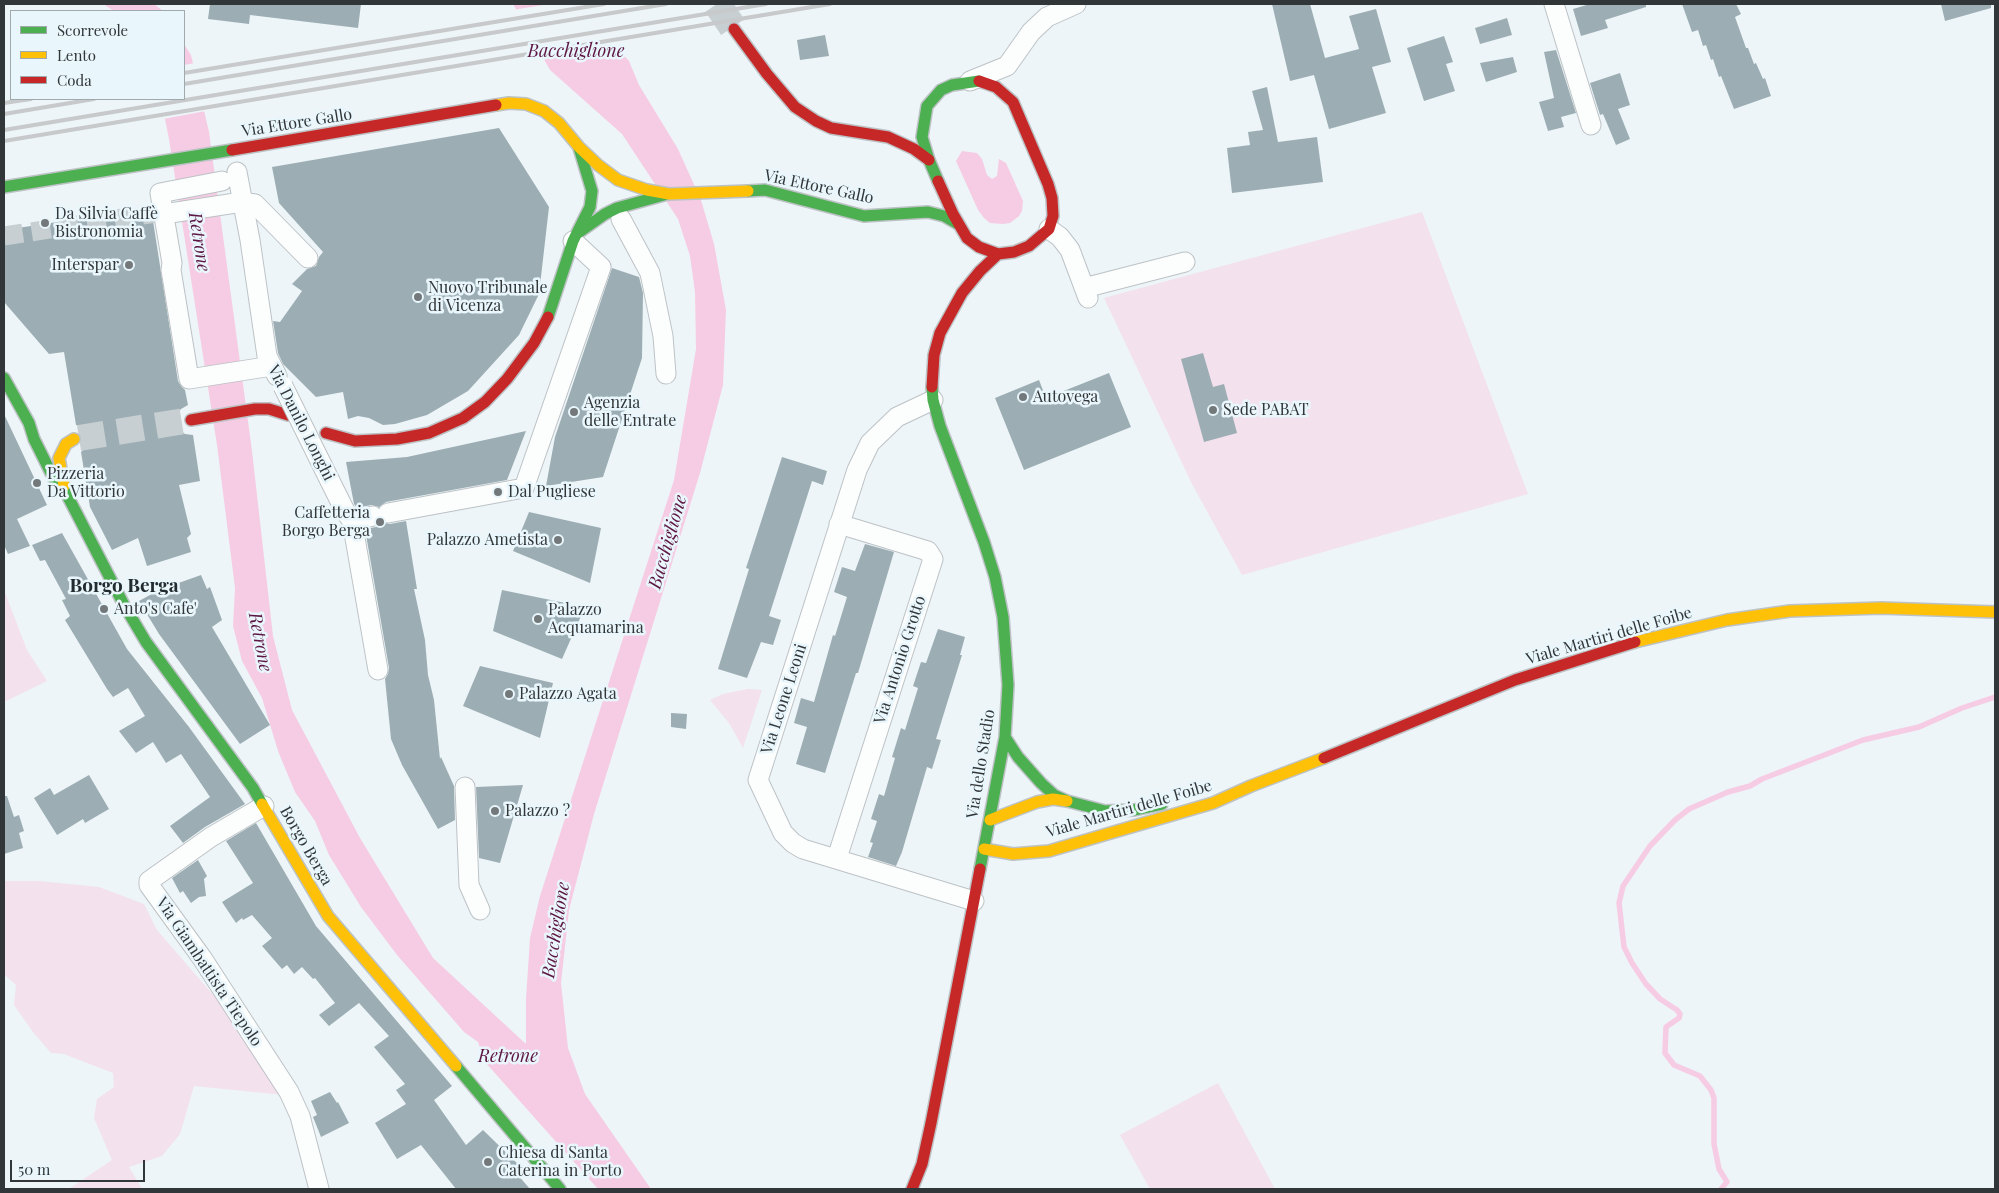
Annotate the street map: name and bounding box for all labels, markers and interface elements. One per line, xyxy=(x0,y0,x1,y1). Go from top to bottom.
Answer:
legend xyxy=(10,10,185,100)
text: Scorrevole xyxy=(57,20,128,40)
water label: Bacchiglione xyxy=(528,40,624,62)
text: Lento xyxy=(57,45,96,65)
text: Coda xyxy=(57,70,92,90)
street label: Via Ettore Gallo xyxy=(241,105,353,141)
street label: Via Ettore Gallo xyxy=(763,166,875,208)
place label: Da Silvia Caffè Bistronomia xyxy=(55,204,158,242)
water label: Retrone xyxy=(184,211,214,273)
marker: Da Silvia Caffè Bistronomia xyxy=(39,217,51,229)
place label: Interspar xyxy=(52,255,119,275)
marker: Interspar xyxy=(123,259,135,271)
place label: Nuovo Tribunale di Vicenza xyxy=(428,278,548,316)
marker: Nuovo Tribunale di Vicenza xyxy=(412,291,424,303)
street label: Via Danilo Longhi xyxy=(264,362,338,484)
place label: Autovega xyxy=(1033,387,1098,407)
marker: Autovega xyxy=(1017,391,1029,403)
place label: Agenzia delle Entrate xyxy=(584,393,676,431)
place label: Sede PABAT xyxy=(1223,400,1309,420)
marker: Sede PABAT xyxy=(1207,404,1219,416)
marker: Agenzia delle Entrate xyxy=(568,406,580,418)
place label: Pizzeria Da Vittorio xyxy=(47,464,125,502)
marker: Pizzeria Da Vittorio xyxy=(31,477,43,489)
place label: Dal Pugliese xyxy=(508,482,596,502)
marker: Dal Pugliese xyxy=(492,486,504,498)
water label: Bacchiglione xyxy=(644,492,692,592)
place label: Caffetteria Borgo Berga xyxy=(282,503,370,541)
marker: Caffetteria Borgo Berga xyxy=(374,516,386,528)
place label: Palazzo Ametista xyxy=(427,530,548,550)
marker: Palazzo Ametista xyxy=(552,534,564,546)
district label: Borgo Berga xyxy=(69,575,179,597)
street label: Via Antonio Grotto xyxy=(870,594,930,726)
place label: Anto's Cafe' xyxy=(114,599,197,619)
place label: Palazzo Acquamarina xyxy=(548,600,644,638)
marker: Anto's Cafe' xyxy=(98,603,110,615)
street label: Viale Martiri delle Foibe xyxy=(1524,603,1694,669)
water label: Retrone xyxy=(244,611,276,673)
marker: Palazzo Acquamarina xyxy=(532,613,544,625)
street label: Via Leone Leoni xyxy=(757,641,811,757)
place label: Palazzo Agata xyxy=(519,684,617,704)
marker: Palazzo Agata xyxy=(503,688,515,700)
street label: Via dello Stadio xyxy=(963,708,999,820)
street label: Viale Martiri delle Foibe xyxy=(1044,776,1214,842)
place label: Palazzo ? xyxy=(505,801,570,821)
street label: Borgo Berga xyxy=(276,803,336,889)
marker: Palazzo ? xyxy=(489,805,501,817)
water label: Bacchiglione xyxy=(538,880,574,980)
street label: Via Giambattista Tiepolo xyxy=(152,894,266,1050)
water label: Retrone xyxy=(478,1045,538,1067)
place label: Chiesa di Santa Caterina in Porto xyxy=(498,1143,622,1181)
scale bar xyxy=(12,1150,148,1182)
marker: Chiesa di Santa Caterina in Porto xyxy=(482,1156,494,1168)
text: 50 m xyxy=(18,1159,50,1179)

